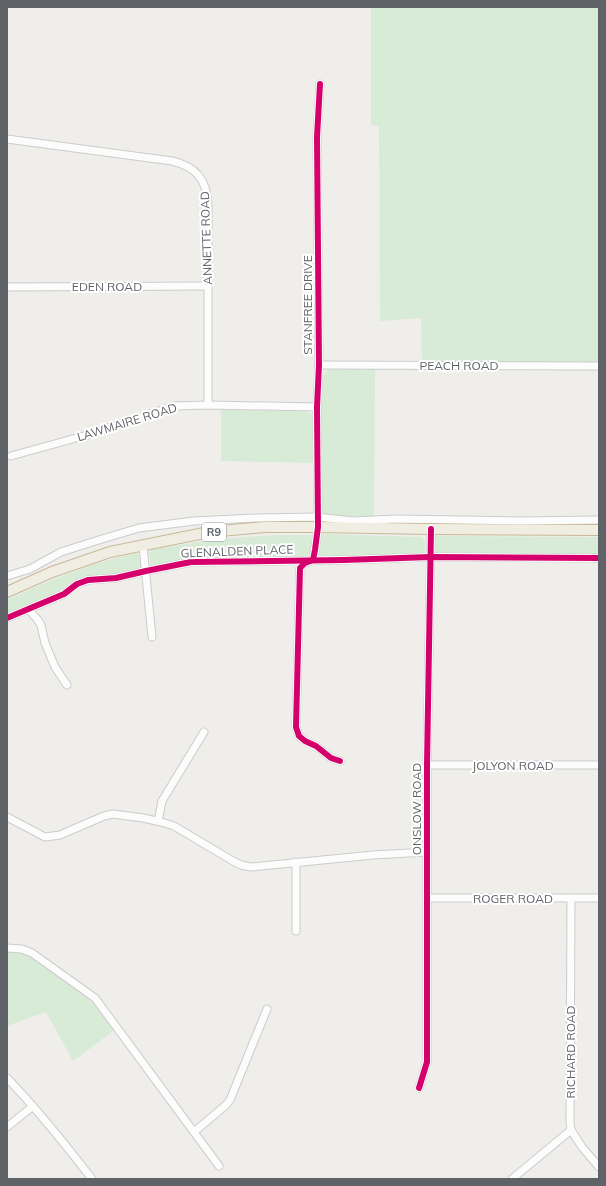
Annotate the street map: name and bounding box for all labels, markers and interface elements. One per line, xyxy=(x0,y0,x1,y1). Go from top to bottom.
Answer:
street label: ANNETTE ROAD xyxy=(197,191,215,285)
street label: STANFREE DRIVE xyxy=(300,255,315,355)
street label: EDEN ROAD xyxy=(72,279,142,294)
street label: PEACH ROAD xyxy=(419,358,499,373)
street label: LAWMAIRE ROAD xyxy=(75,400,179,444)
road number: R9 xyxy=(202,523,226,541)
street label: GLENALDEN PLACE xyxy=(180,542,294,560)
street label: JOLYON ROAD xyxy=(472,758,554,773)
street label: ONSLOW ROAD xyxy=(409,763,424,855)
street label: ROGER ROAD xyxy=(473,891,553,906)
street label: RICHARD ROAD xyxy=(563,1005,578,1099)

